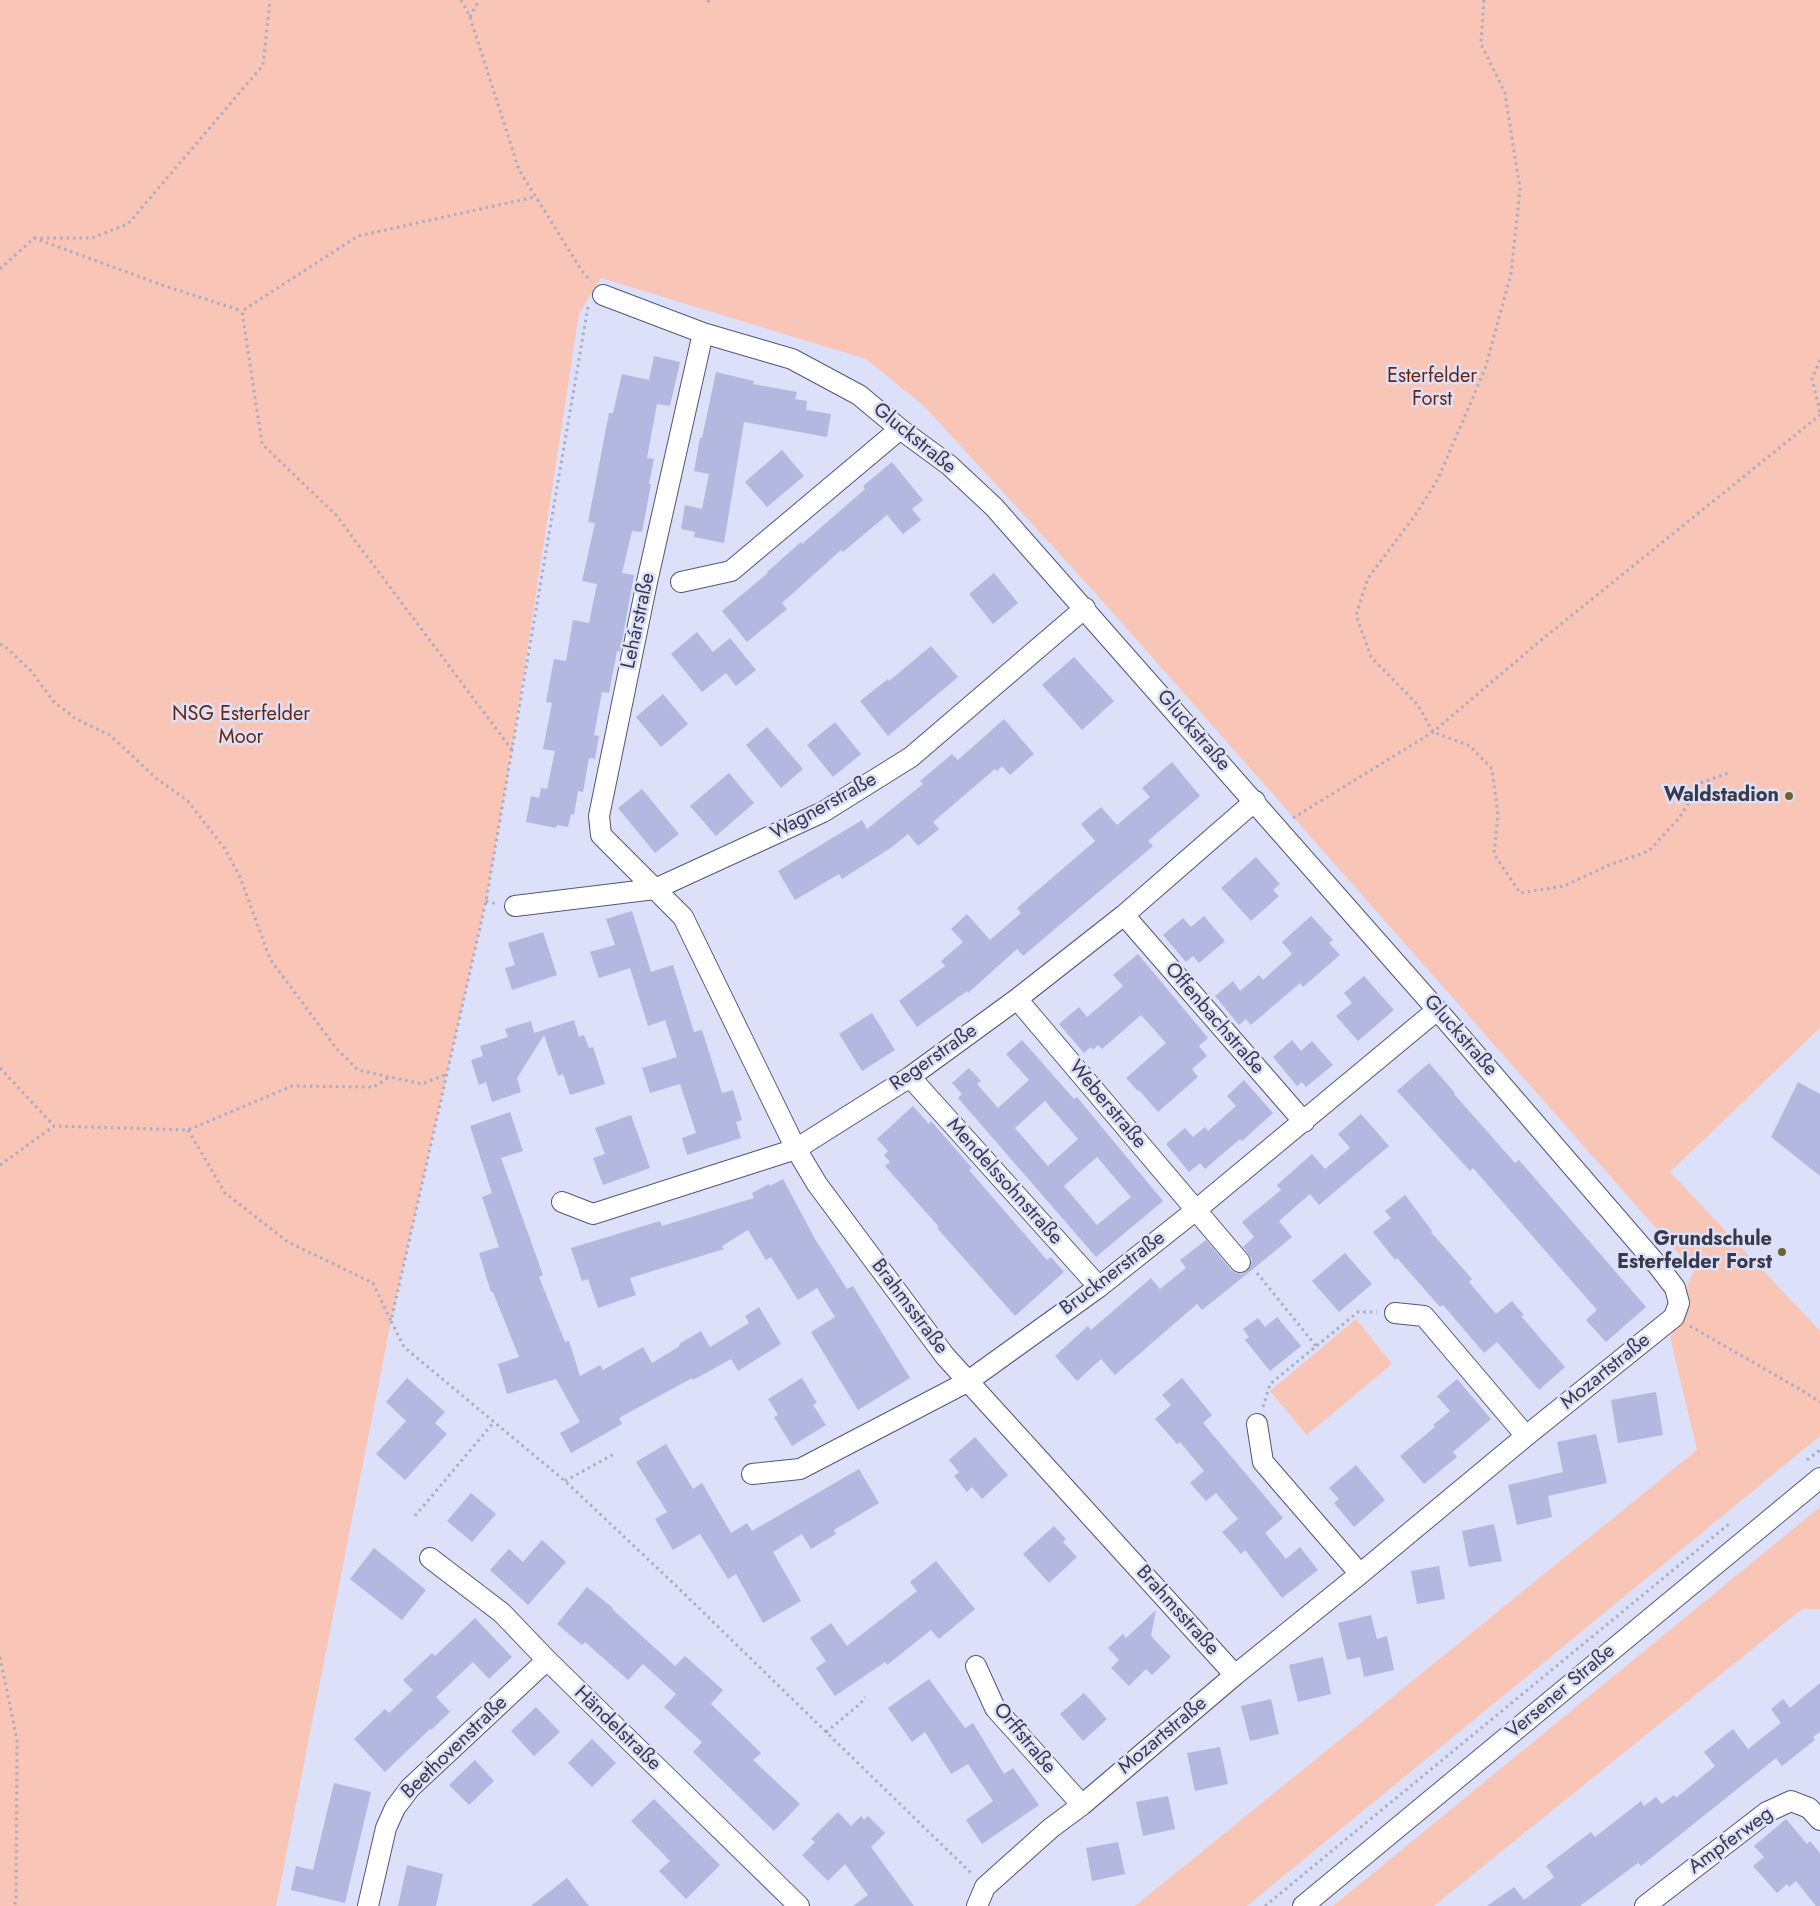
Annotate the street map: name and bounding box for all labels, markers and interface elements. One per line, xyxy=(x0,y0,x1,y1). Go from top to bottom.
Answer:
park label: Esterfelder Forst xyxy=(1387,365,1477,412)
street label: Gluckstraße xyxy=(868,398,960,480)
street label: Lehárstraße xyxy=(617,571,661,671)
street label: Gluckstraße xyxy=(1151,685,1235,777)
park label: NSG Esterfelder Moor xyxy=(172,703,310,750)
street label: Wagnerstraße xyxy=(767,768,881,846)
place label: Waldstadion xyxy=(1664,784,1779,808)
marker: Waldstadion xyxy=(1783,790,1795,802)
street label: Offenbachstraße xyxy=(1159,958,1269,1080)
street label: Gluckstraße xyxy=(1418,990,1502,1082)
street label: Regerstraße xyxy=(886,1019,982,1097)
street label: Weberstraße xyxy=(1063,1056,1151,1154)
street label: Mendelssohnstraße xyxy=(941,1114,1067,1250)
street label: Brucknerstraße xyxy=(1056,1227,1170,1321)
place label: Grundschule Esterfelder Forst xyxy=(1617,1228,1772,1275)
marker: Grundschule Esterfelder Forst xyxy=(1776,1246,1788,1258)
street label: Brahmsstraße xyxy=(865,1255,953,1359)
street label: Mozartstraße xyxy=(1556,1329,1656,1415)
street label: Brahmsstraße xyxy=(1130,1561,1224,1661)
street label: Versener Straße xyxy=(1502,1640,1620,1744)
street label: Händelstraße xyxy=(568,1682,666,1776)
street label: Beethovenstraße xyxy=(397,1691,513,1805)
street label: Mozartstraße xyxy=(1114,1692,1212,1780)
street label: Orffstraße xyxy=(987,1699,1061,1779)
street label: Ampferweg xyxy=(1684,1802,1778,1880)

